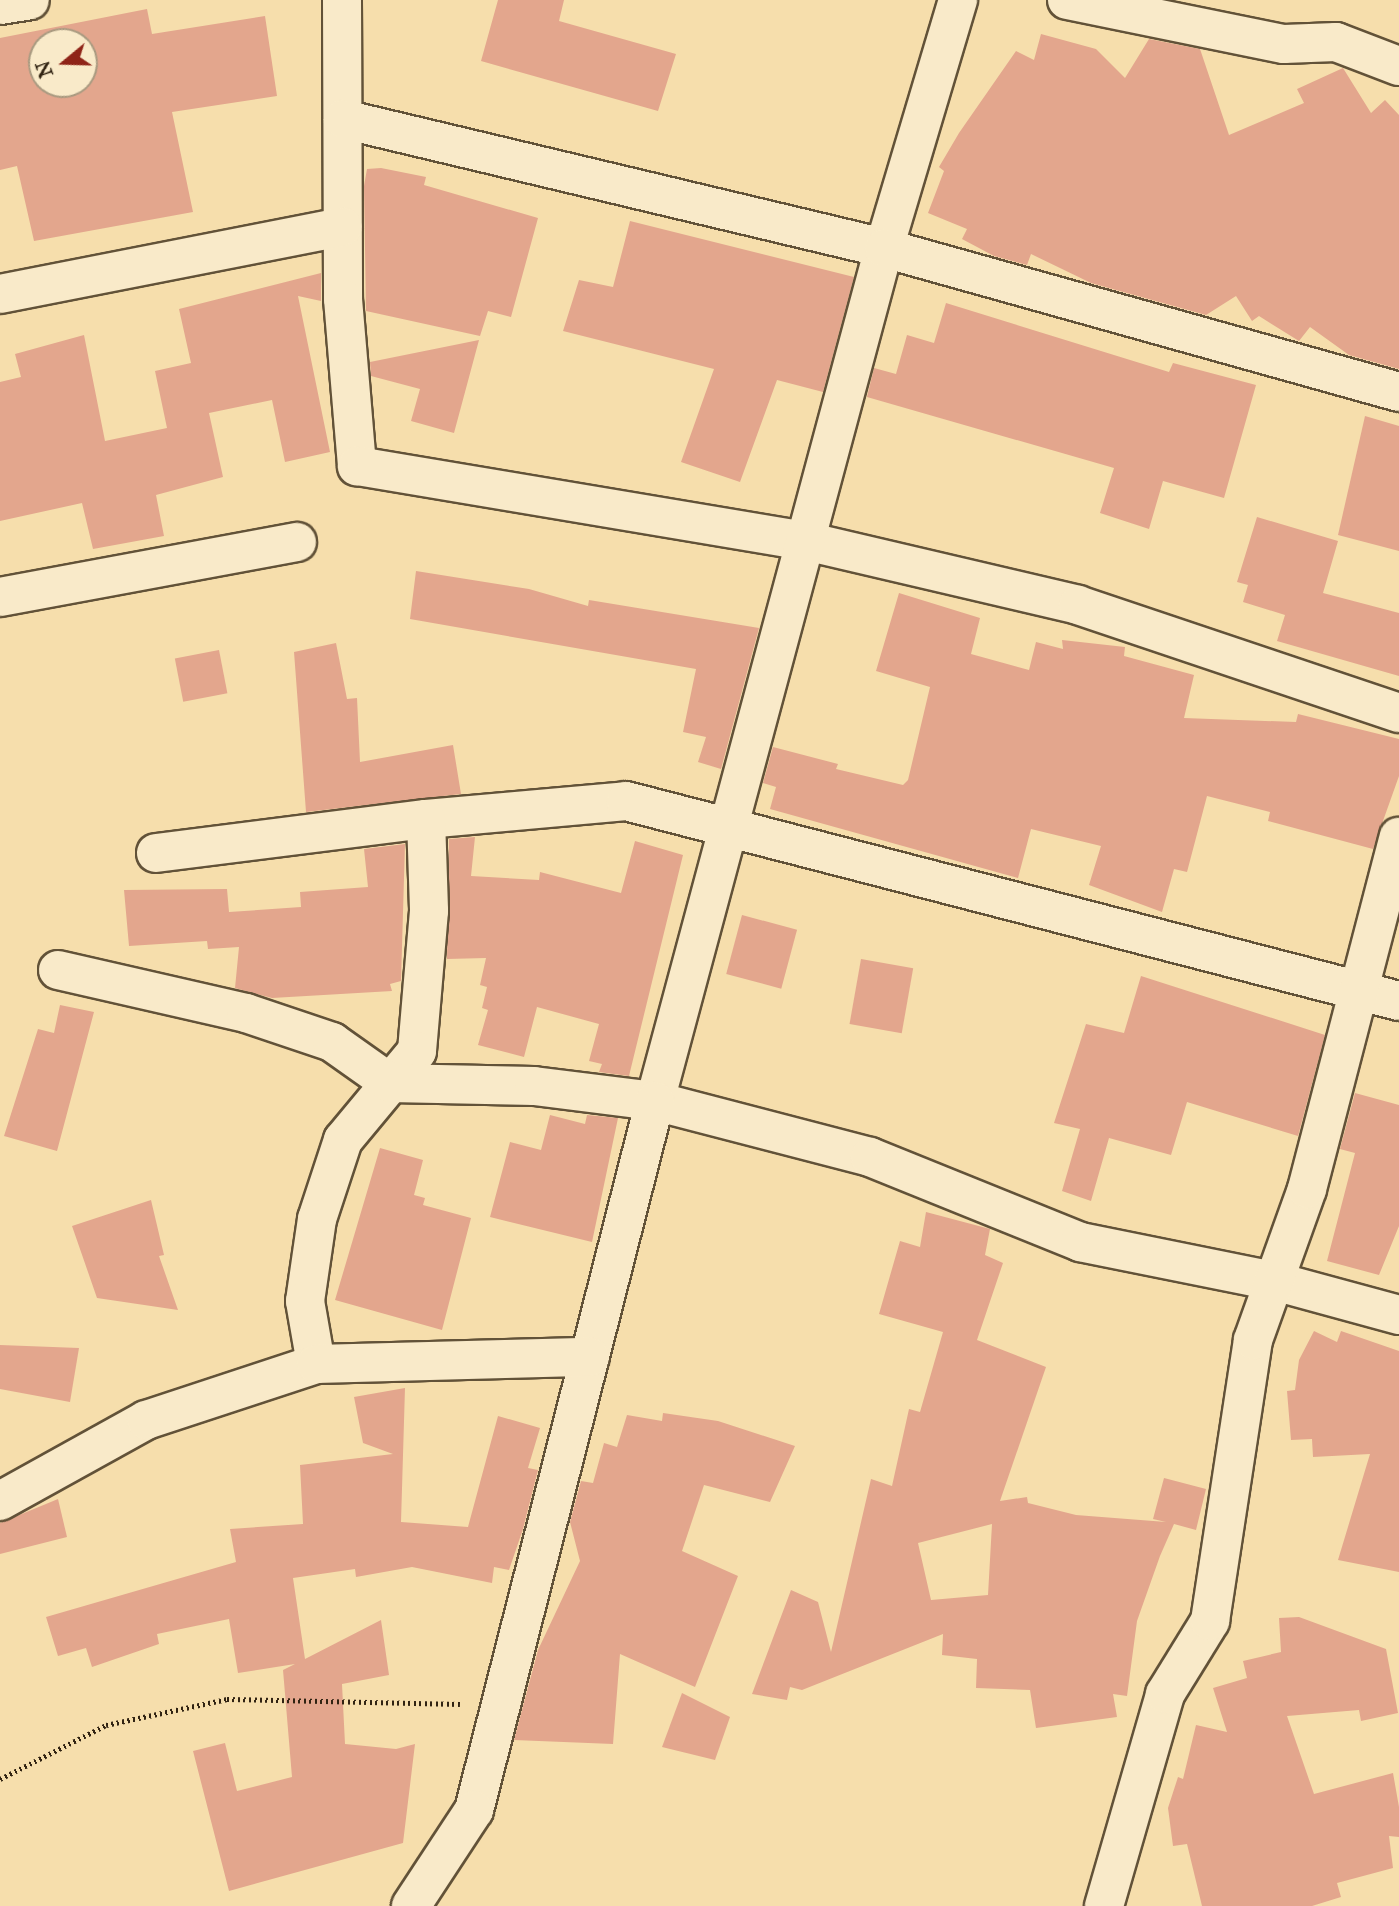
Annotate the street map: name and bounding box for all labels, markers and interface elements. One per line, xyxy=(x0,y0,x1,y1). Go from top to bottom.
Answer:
north arrow xyxy=(28,28,98,98)
text: N xyxy=(31,58,58,81)

